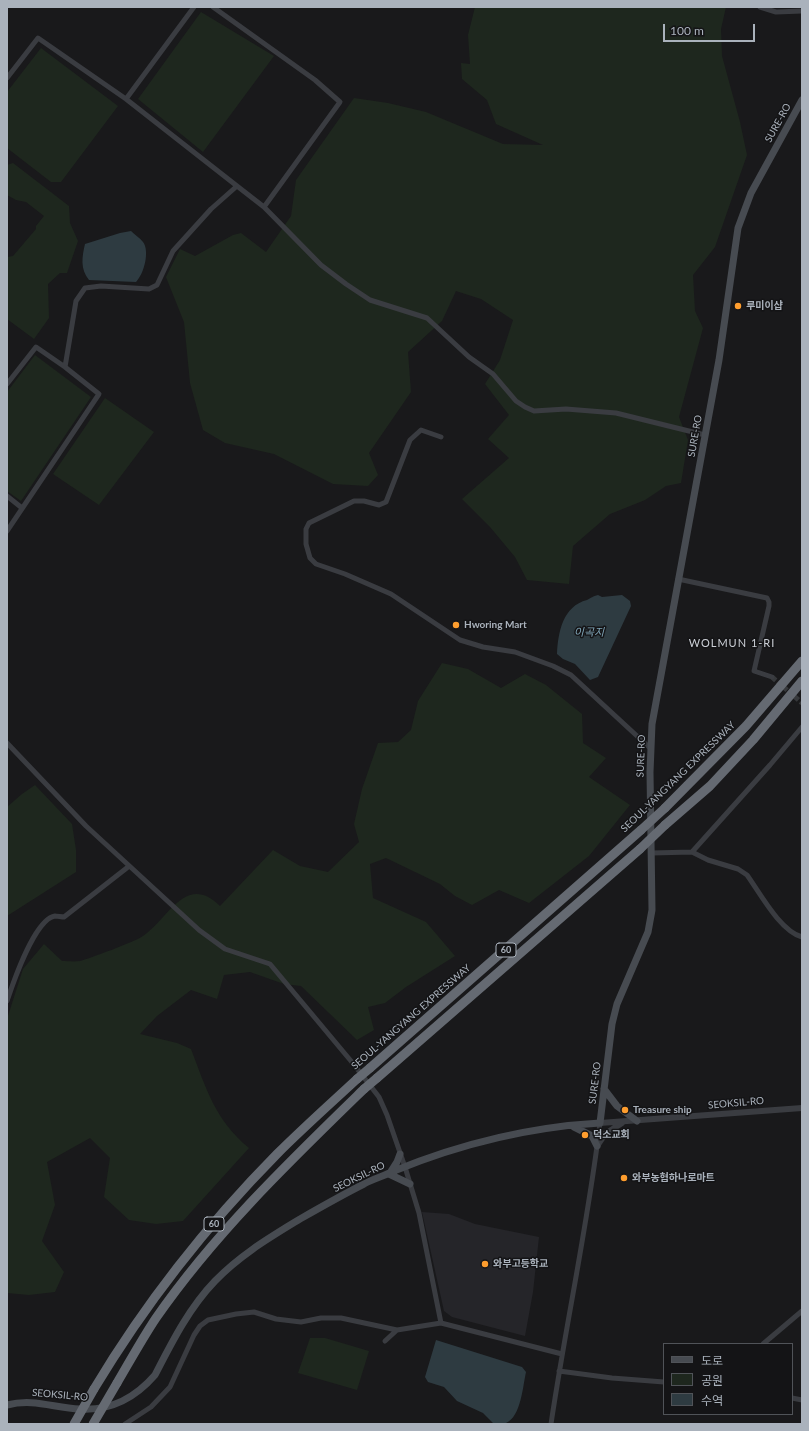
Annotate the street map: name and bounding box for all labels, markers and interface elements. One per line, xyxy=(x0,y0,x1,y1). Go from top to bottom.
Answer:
scale bar xyxy=(665,16,757,42)
text: 100 m xyxy=(670,23,704,38)
street label: SURE-RO xyxy=(762,101,794,145)
place label: 루미이샵 xyxy=(746,300,783,312)
marker: 루미이샵 xyxy=(733,301,743,311)
street label: SURE-RO xyxy=(685,414,705,458)
place label: Hworing Mart xyxy=(464,619,527,631)
marker: Hworing Mart xyxy=(451,620,461,630)
water label: 이곡지 xyxy=(574,625,604,639)
district label: WOLMUN 1-RI xyxy=(689,636,775,650)
street label: SEOUL-YANGYANG EXPRESSWAY xyxy=(618,719,738,835)
street label: SURE-RO xyxy=(634,734,648,778)
road number: 60 xyxy=(496,943,516,957)
street label: SEOUL-YANGYANG EXPRESSWAY xyxy=(349,962,473,1072)
street label: SURE-RO xyxy=(586,1061,604,1105)
street label: SEOKSIL-RO xyxy=(707,1095,765,1111)
place label: Treasure ship xyxy=(633,1104,692,1116)
marker: Treasure ship xyxy=(620,1105,630,1115)
place label: 덕소교회 xyxy=(593,1129,630,1141)
marker: 덕소교회 xyxy=(580,1130,590,1140)
street label: SEOKSIL-RO xyxy=(331,1159,387,1195)
place label: 와부농협하나로마트 xyxy=(632,1172,715,1184)
marker: 와부농협하나로마트 xyxy=(619,1173,629,1183)
road number: 60 xyxy=(204,1217,224,1231)
place label: 와부고등학교 xyxy=(493,1258,548,1270)
marker: 와부고등학교 xyxy=(480,1259,490,1269)
legend xyxy=(663,1343,793,1415)
text: 도로 xyxy=(701,1353,723,1368)
text: 공원 xyxy=(701,1373,723,1388)
street label: SEOKSIL-RO xyxy=(31,1387,89,1403)
text: 수역 xyxy=(701,1393,723,1408)

